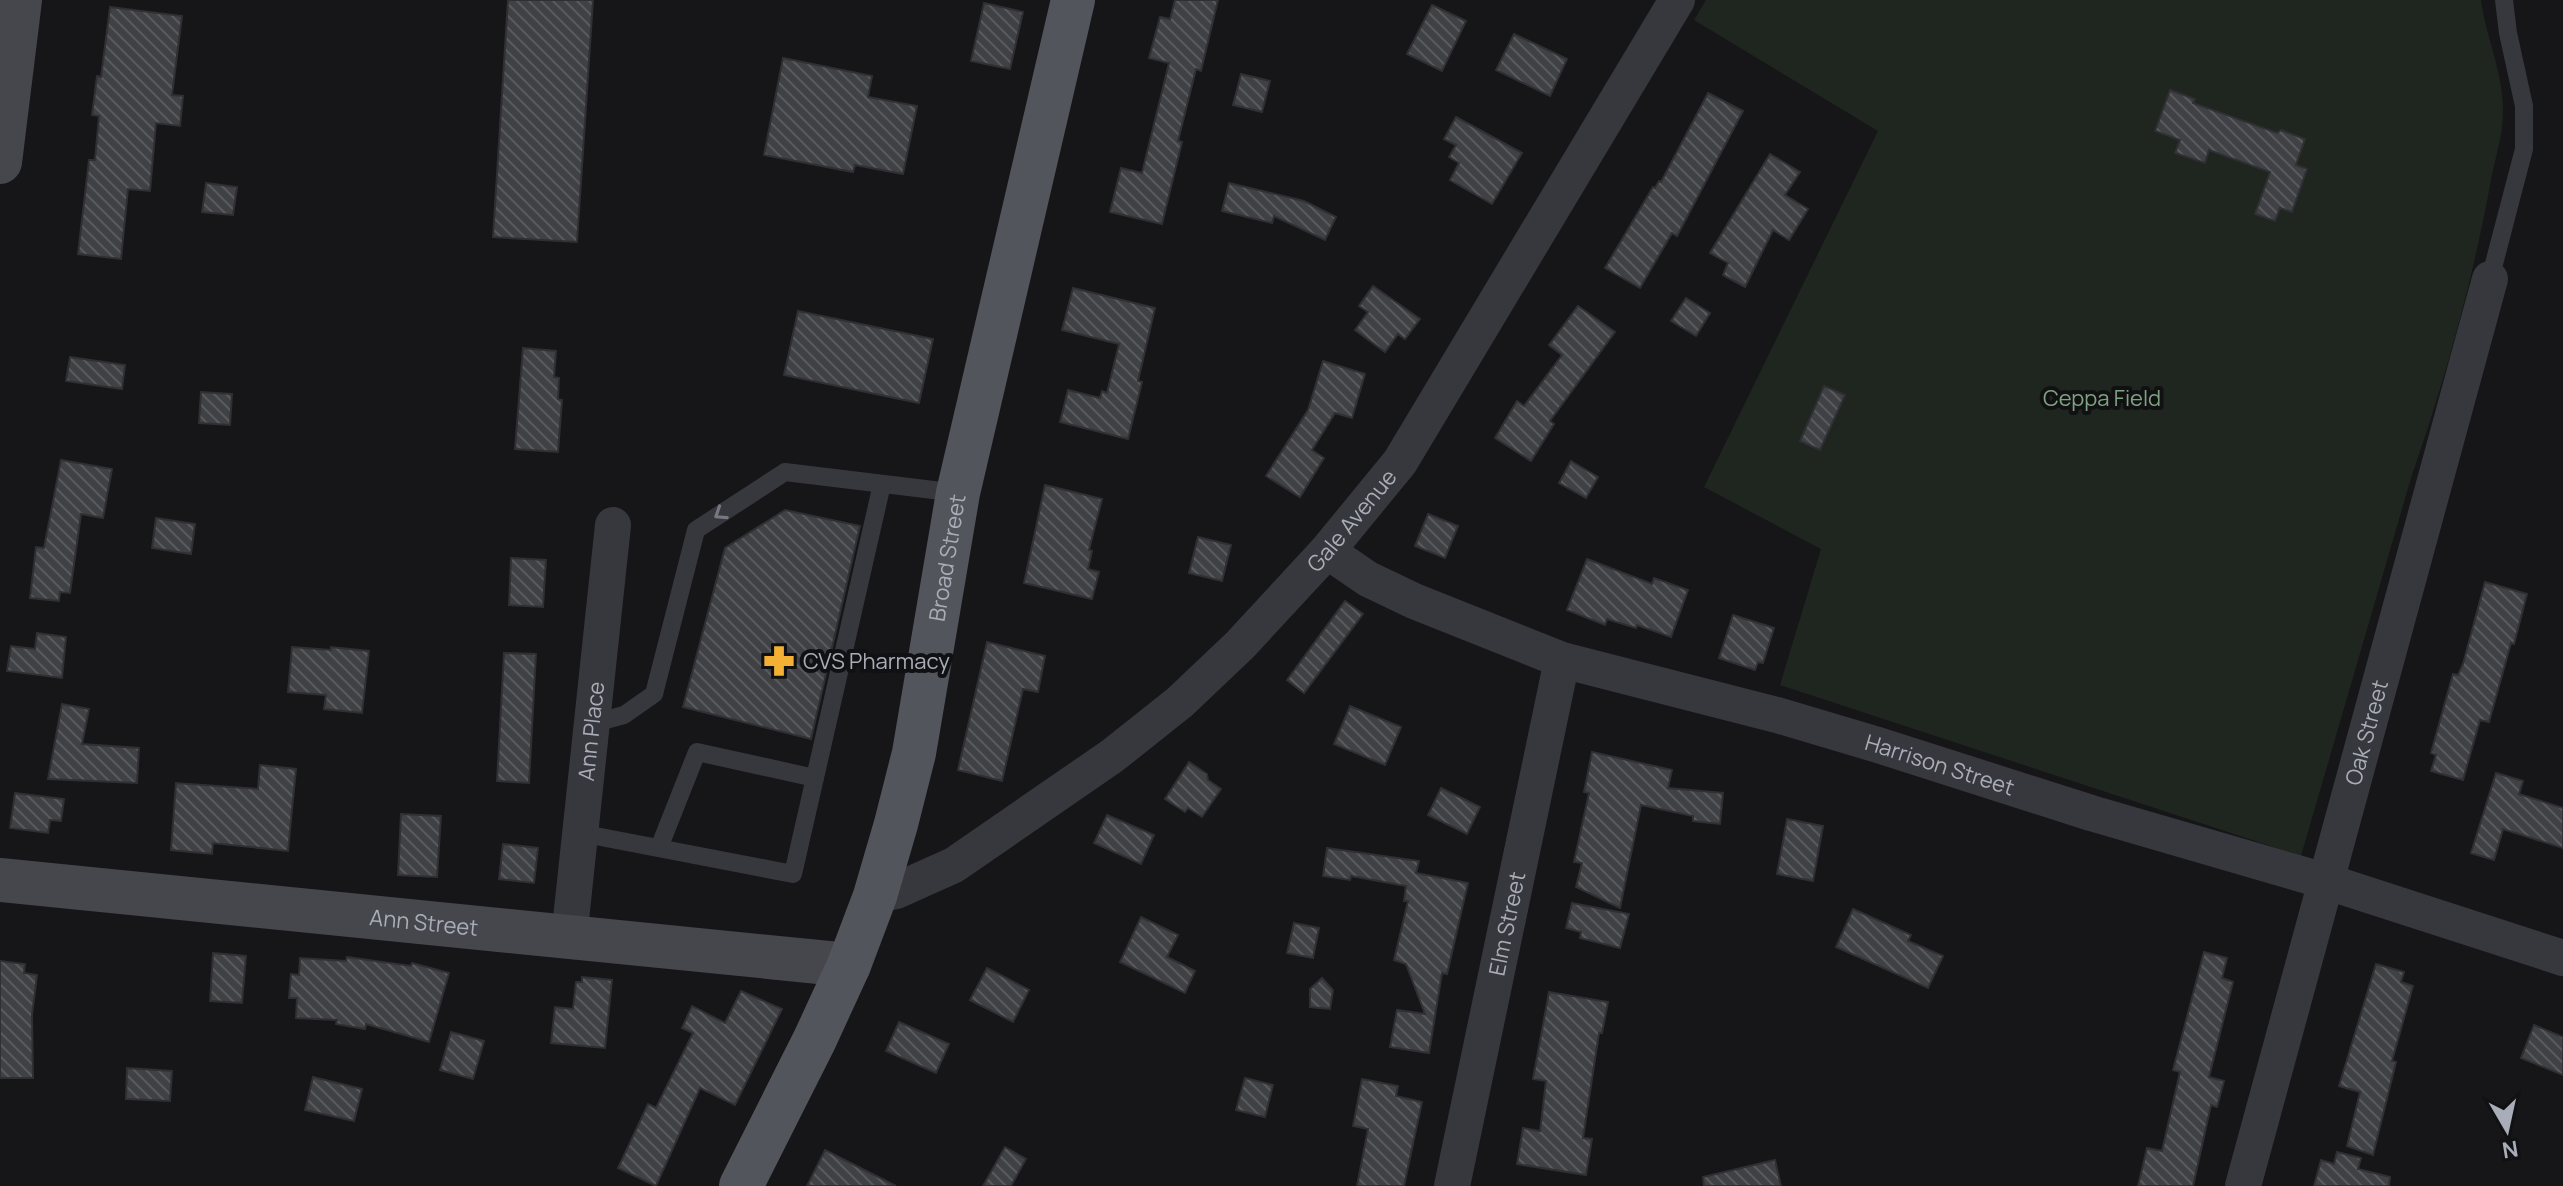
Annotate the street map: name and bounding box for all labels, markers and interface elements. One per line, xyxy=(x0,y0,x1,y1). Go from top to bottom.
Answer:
park label: Ceppa Field xyxy=(2043,383,2161,413)
street label: Gale Avenue xyxy=(1300,463,1403,578)
street label: Broad Street xyxy=(922,492,973,624)
one-way arrow xyxy=(714,505,729,520)
pharmacy icon: CVS Pharmacy xyxy=(762,644,796,678)
place label: CVS Pharmacy xyxy=(803,646,950,676)
street label: Oak Street xyxy=(2338,676,2395,789)
street label: Ann Place xyxy=(571,680,611,782)
street label: Harrison Street xyxy=(1861,727,2018,803)
street label: Elm Street xyxy=(1481,869,1532,978)
street label: Ann Street xyxy=(368,902,480,943)
north arrow xyxy=(2467,1090,2547,1170)
text: N xyxy=(2500,1134,2520,1166)

